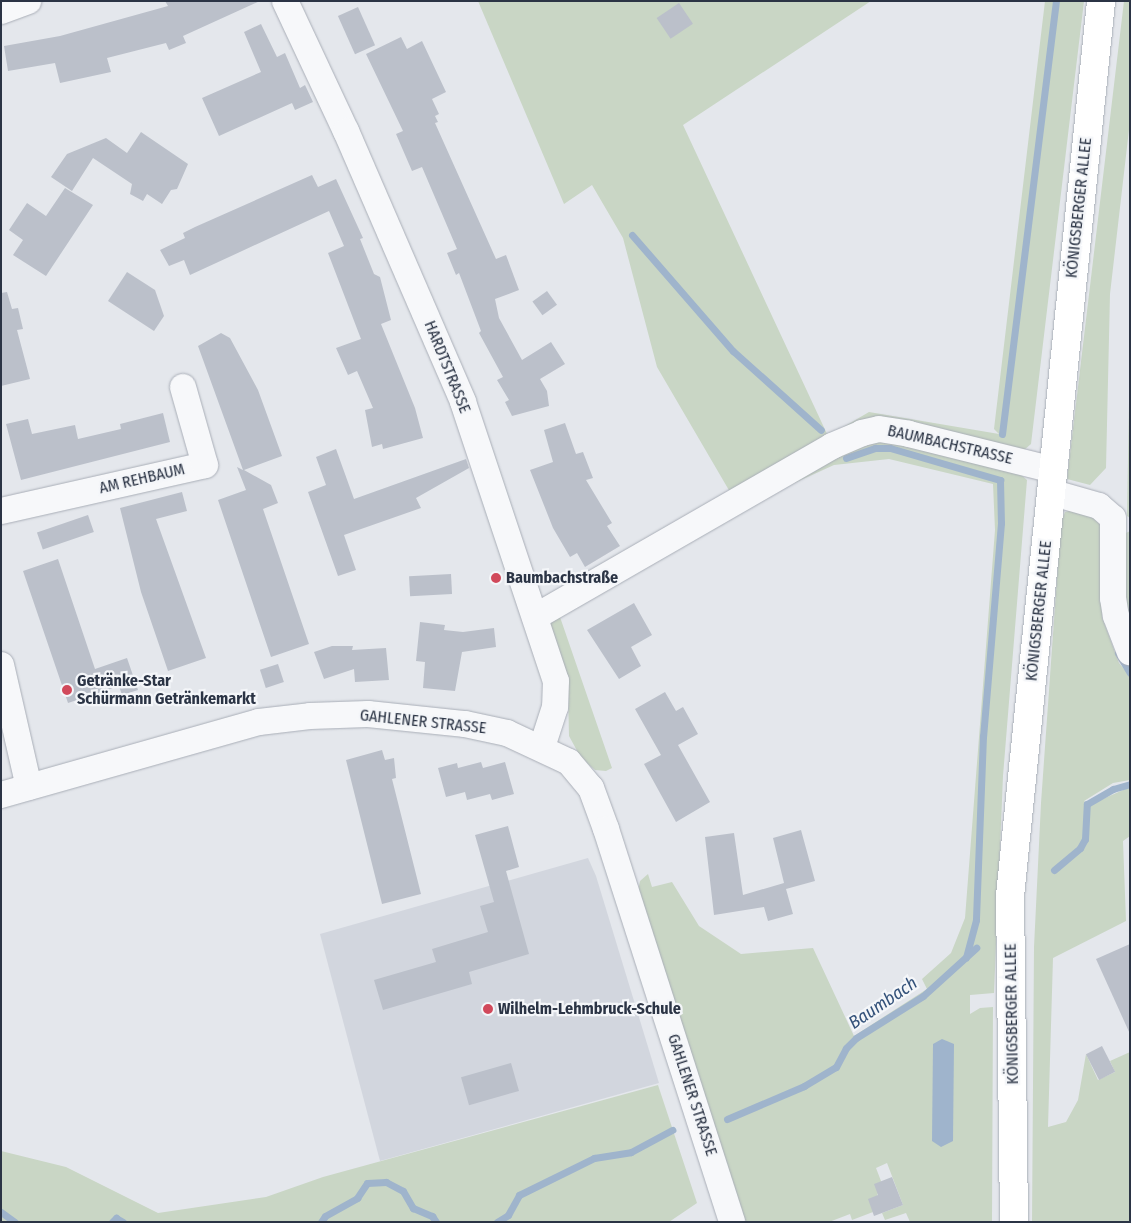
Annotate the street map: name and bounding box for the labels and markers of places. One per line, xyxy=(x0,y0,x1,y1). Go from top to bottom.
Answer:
place label: Baumbachstraße xyxy=(506,568,618,588)
marker: Baumbachstraße xyxy=(490,572,502,584)
place label: Getränke-Star Schürmann Getränkemarkt xyxy=(77,671,256,709)
marker: Getränke-Star Schürmann Getränkemarkt xyxy=(61,684,73,696)
place label: Wilhelm-Lehmbruck-Schule xyxy=(498,999,681,1019)
marker: Wilhelm-Lehmbruck-Schule xyxy=(482,1003,494,1015)

